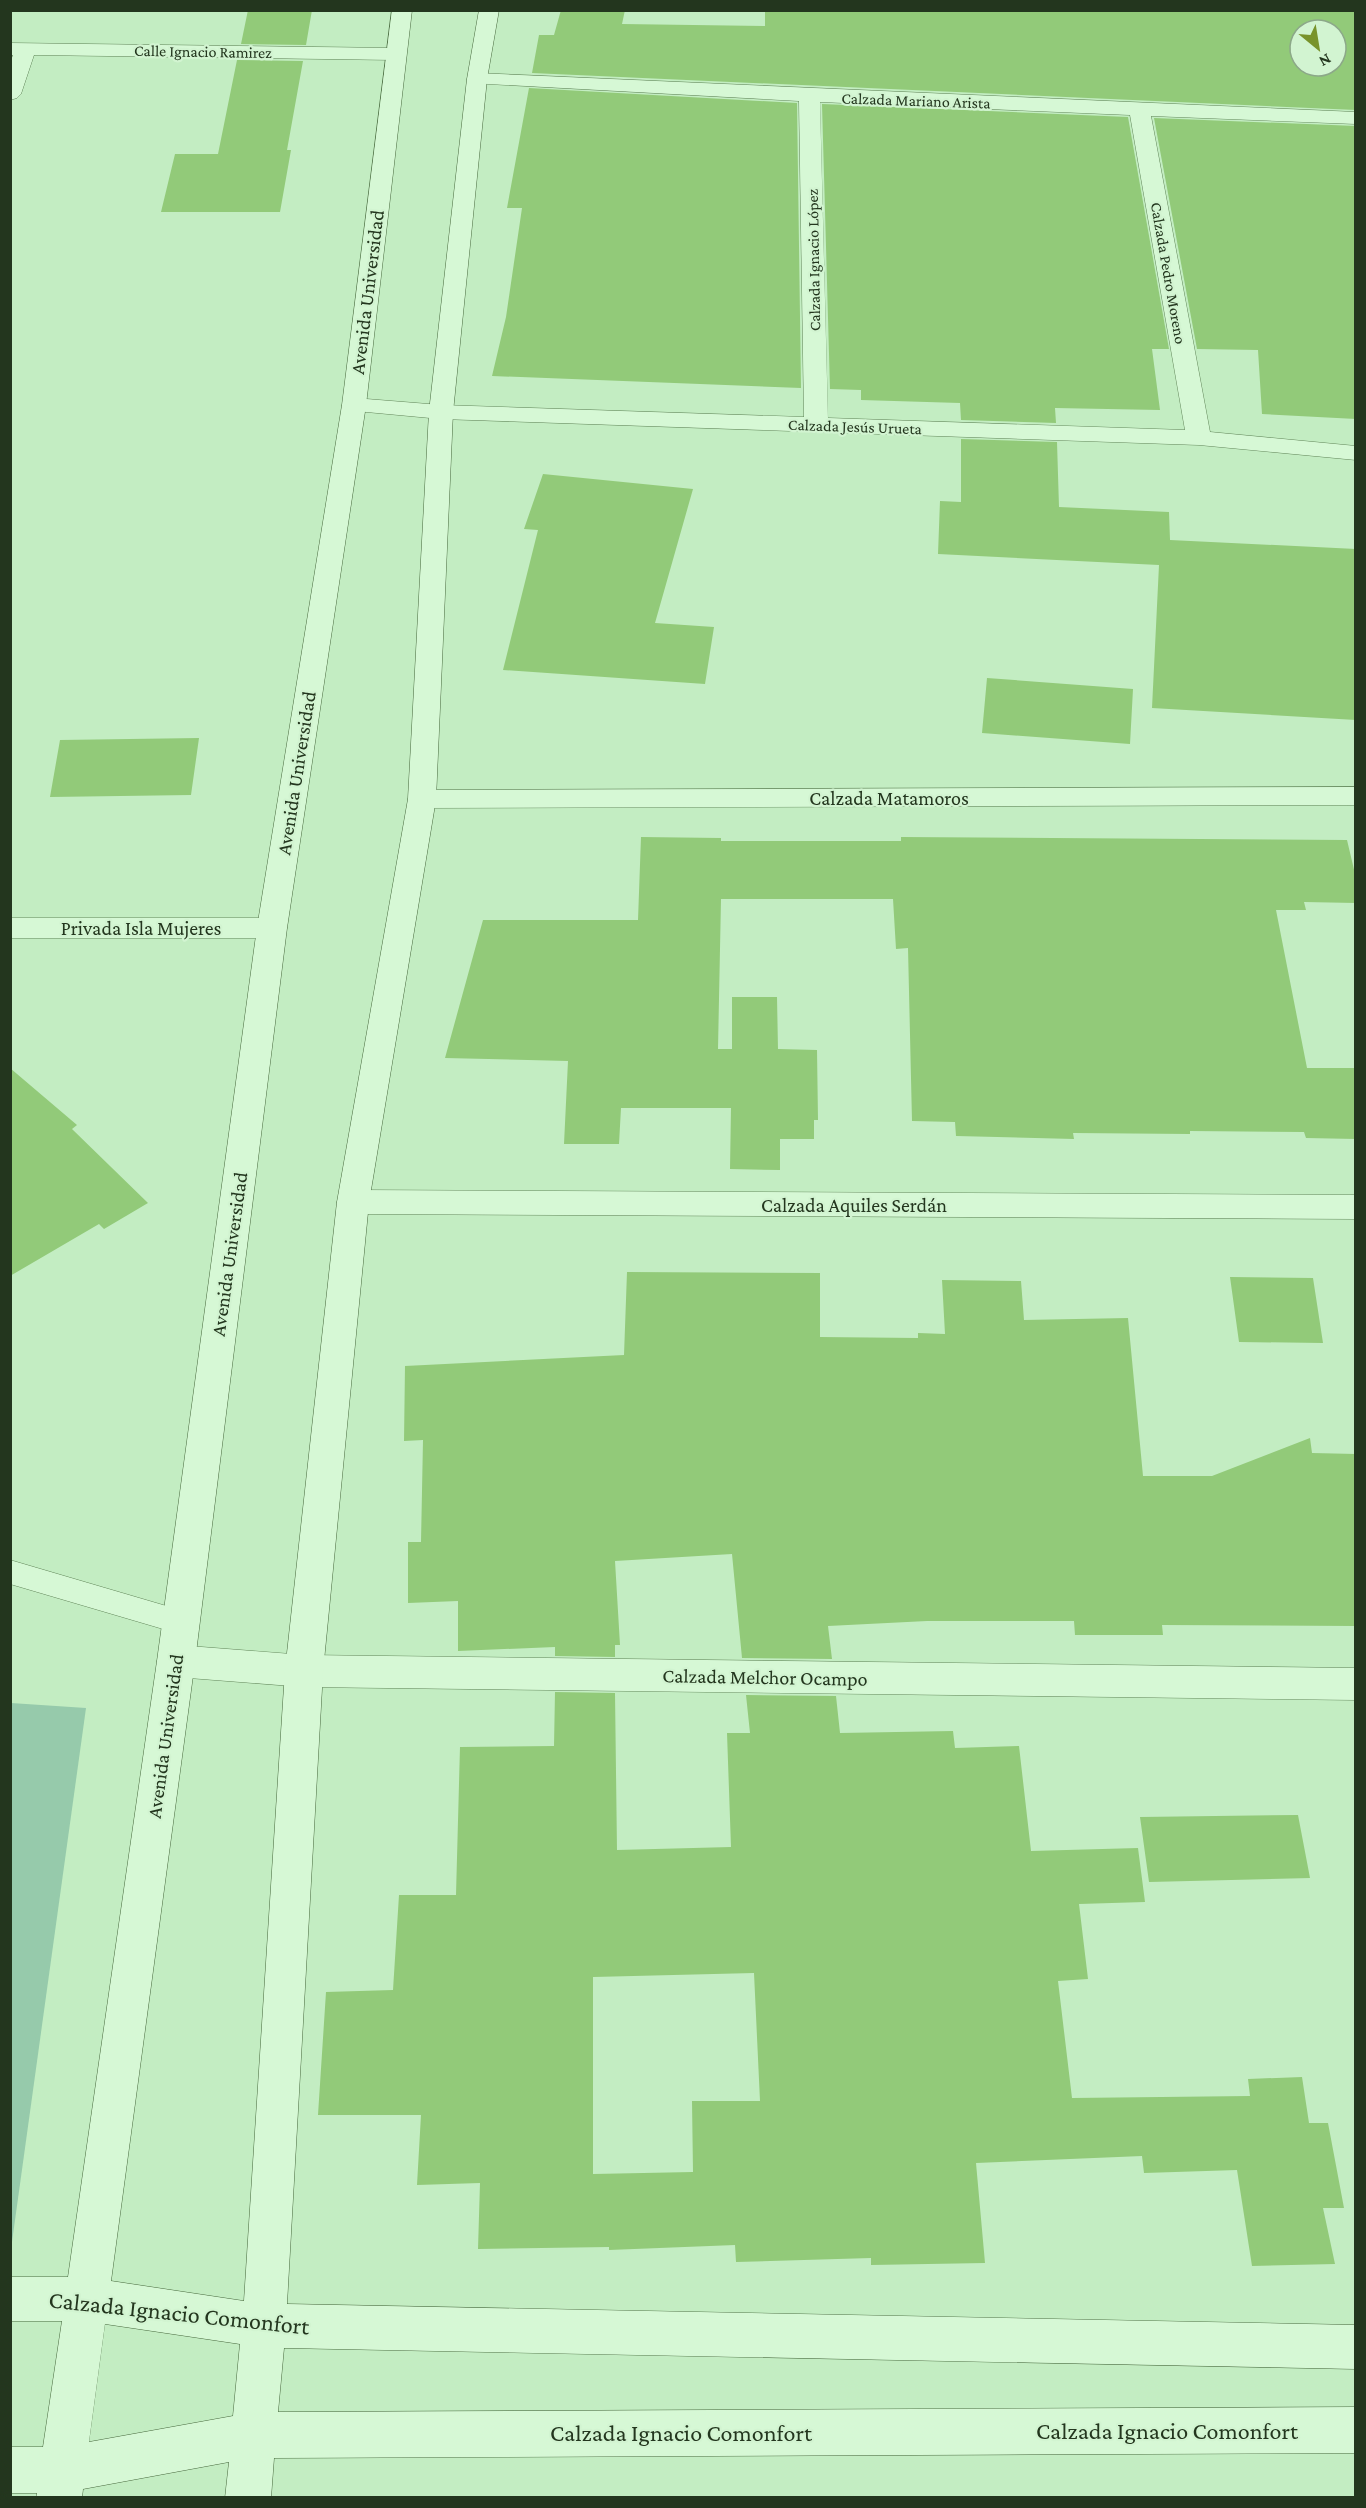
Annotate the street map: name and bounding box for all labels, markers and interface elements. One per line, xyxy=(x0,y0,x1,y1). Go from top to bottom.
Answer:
north arrow xyxy=(1288,18,1348,78)
street label: Calle Ignacio Ramirez xyxy=(134,42,272,62)
text: N xyxy=(1316,50,1334,71)
street label: Calzada Mariano Arista xyxy=(841,89,992,112)
street label: Calzada Ignacio López xyxy=(804,188,824,331)
street label: Calzada Pedro Moreno xyxy=(1148,201,1189,345)
street label: Avenida Universidad xyxy=(346,208,388,375)
street label: Calzada Jesús Urueta xyxy=(788,416,923,438)
street label: Avenida Universidad xyxy=(272,689,320,856)
street label: Calzada Matamoros xyxy=(809,787,969,809)
street label: Privada Isla Mujeres xyxy=(61,917,221,940)
street label: Avenida Universidad xyxy=(207,1170,251,1337)
street label: Calzada Aquiles Serdán xyxy=(761,1194,947,1217)
street label: Avenida Universidad xyxy=(143,1652,187,1819)
street label: Calzada Melchor Ocampo xyxy=(662,1664,868,1691)
street label: Calzada Ignacio Comonfort xyxy=(47,2285,312,2340)
street label: Calzada Ignacio Comonfort xyxy=(1036,2417,1299,2444)
street label: Calzada Ignacio Comonfort xyxy=(550,2419,813,2446)

